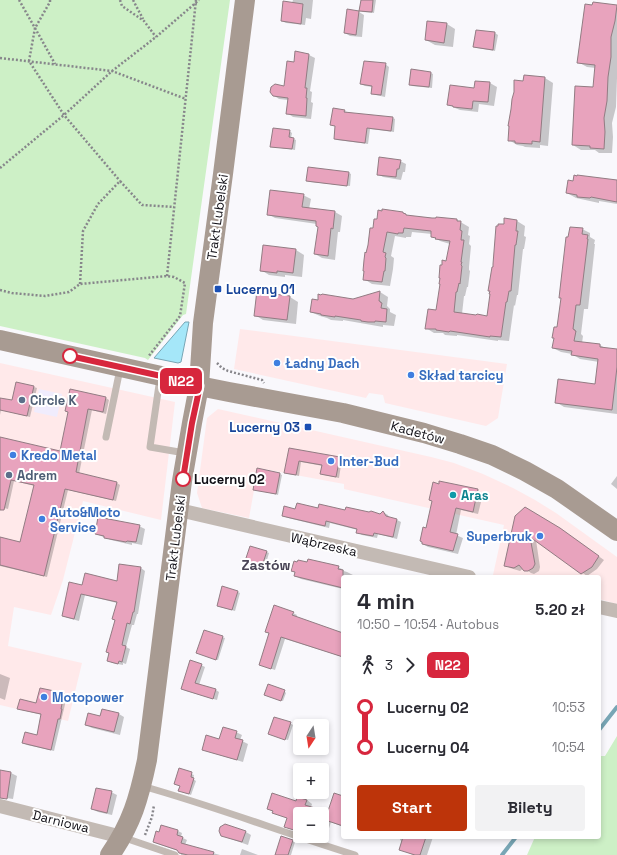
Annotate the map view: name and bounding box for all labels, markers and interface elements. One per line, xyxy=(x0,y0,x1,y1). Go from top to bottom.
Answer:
street label: Trakt Lubelski xyxy=(203,173,232,261)
place label: Lucerny 01 xyxy=(226,281,295,298)
marker: Lucerny 01 xyxy=(213,284,223,294)
unlabelled marker xyxy=(62,348,78,364)
place label: Ładny Dach xyxy=(285,355,360,372)
marker: Ładny Dach xyxy=(272,358,282,368)
place label: Skład tarcicy xyxy=(419,367,503,384)
line badge: N22 xyxy=(158,368,204,394)
marker: Skład tarcicy xyxy=(406,370,416,380)
text: N22 xyxy=(168,372,194,390)
place label: Circle K xyxy=(30,392,78,409)
marker: Circle K xyxy=(17,395,27,405)
street label: Kadetów xyxy=(389,417,447,448)
place label: Lucerny 03 xyxy=(229,419,300,436)
marker: Lucerny 03 xyxy=(303,422,313,432)
place label: Kredo Metal xyxy=(21,447,97,464)
marker: Kredo Metal xyxy=(8,450,18,460)
place label: Inter-Bud xyxy=(339,453,399,470)
marker: Inter-Bud xyxy=(326,456,336,466)
place label: Adrem xyxy=(17,467,57,484)
marker: Adrem xyxy=(4,470,14,480)
marker: Lucerny 02 xyxy=(175,471,191,487)
place label: Lucerny 02 xyxy=(194,471,265,488)
place label: Aras xyxy=(461,487,489,504)
marker: Aras xyxy=(448,490,458,500)
street label: Trakt Lubelski xyxy=(162,494,189,582)
place label: Auto&Moto Service xyxy=(50,504,120,536)
marker: Auto&Moto Service xyxy=(37,514,47,524)
place label: Superbruk xyxy=(466,528,533,545)
street label: Wąbrzeska xyxy=(289,529,359,560)
marker: Superbruk xyxy=(535,531,545,541)
district label: Zastów xyxy=(242,556,290,574)
text: 4 min xyxy=(357,587,415,615)
text: 5.20 zł xyxy=(535,600,585,619)
text: 10:50 – 10:54 · Autobus xyxy=(357,616,499,633)
icon: walk xyxy=(357,654,379,676)
icon: forward xyxy=(399,654,421,676)
text: N22 xyxy=(435,656,461,674)
text: 3 xyxy=(385,657,393,674)
place label: Motopower xyxy=(52,689,124,706)
marker: Motopower xyxy=(39,692,49,702)
text: Lucerny 02 xyxy=(387,698,469,717)
text: 10:53 xyxy=(552,699,585,716)
north arrow xyxy=(293,719,329,755)
map controls xyxy=(293,719,329,843)
text: Lucerny 04 xyxy=(387,738,469,757)
text: 10:54 xyxy=(552,739,585,756)
button: + xyxy=(293,763,329,799)
button: Start xyxy=(357,785,467,831)
button: Bilety xyxy=(475,785,585,831)
street label: Darniowa xyxy=(31,806,91,837)
button: − xyxy=(293,807,329,843)

